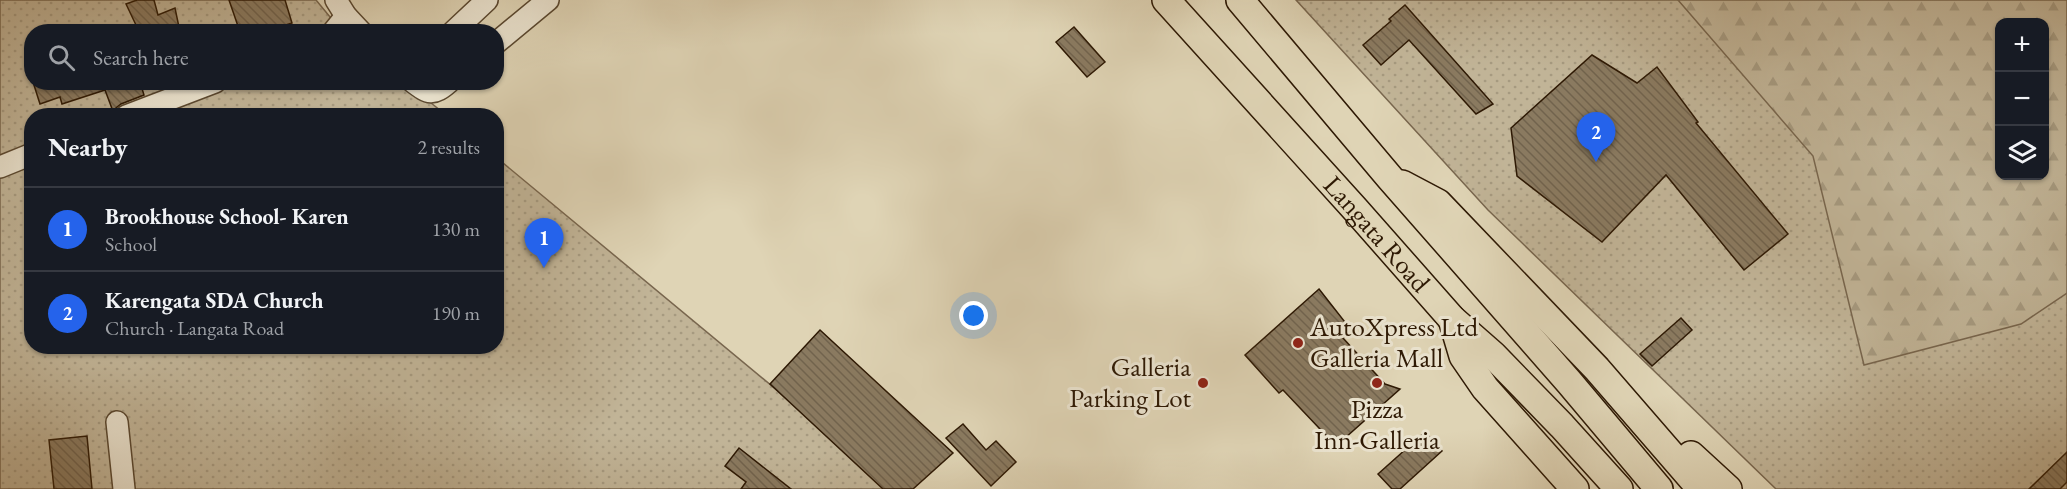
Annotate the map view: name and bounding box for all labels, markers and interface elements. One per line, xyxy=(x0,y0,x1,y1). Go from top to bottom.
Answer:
map controls xyxy=(1995,18,2049,180)
button: + xyxy=(1995,18,2049,72)
search box xyxy=(24,24,504,90)
icon: search xyxy=(45,41,78,74)
text: Search here xyxy=(93,43,188,72)
button: − xyxy=(1995,72,2049,126)
pin: 2 xyxy=(1576,112,1616,162)
button: layers xyxy=(1995,126,2049,180)
text: Nearby xyxy=(48,130,128,164)
text: 2 results xyxy=(417,134,480,160)
street label: Langata Road xyxy=(1316,168,1438,300)
text: Brookhouse School- Karen xyxy=(105,202,349,231)
text: 1 xyxy=(62,216,73,242)
text: 130 m xyxy=(432,216,480,242)
pin: 1 xyxy=(524,218,564,268)
text: School xyxy=(105,231,157,257)
text: Karengata SDA Church xyxy=(105,286,323,315)
text: 2 xyxy=(62,300,73,326)
text: 190 m xyxy=(432,300,480,326)
your location xyxy=(959,301,988,330)
place label: AutoXpress Ltd Galleria Mall xyxy=(1309,309,1478,375)
text: Church · Langata Road xyxy=(105,315,284,341)
marker: AutoXpress Ltd Galleria Mall xyxy=(1291,336,1305,350)
place label: Galleria Parking Lot xyxy=(1069,349,1192,415)
marker: Galleria Parking Lot xyxy=(1196,376,1210,390)
marker: Pizza Inn-Galleria xyxy=(1370,376,1384,390)
place label: Pizza Inn-Galleria xyxy=(1314,391,1440,457)

